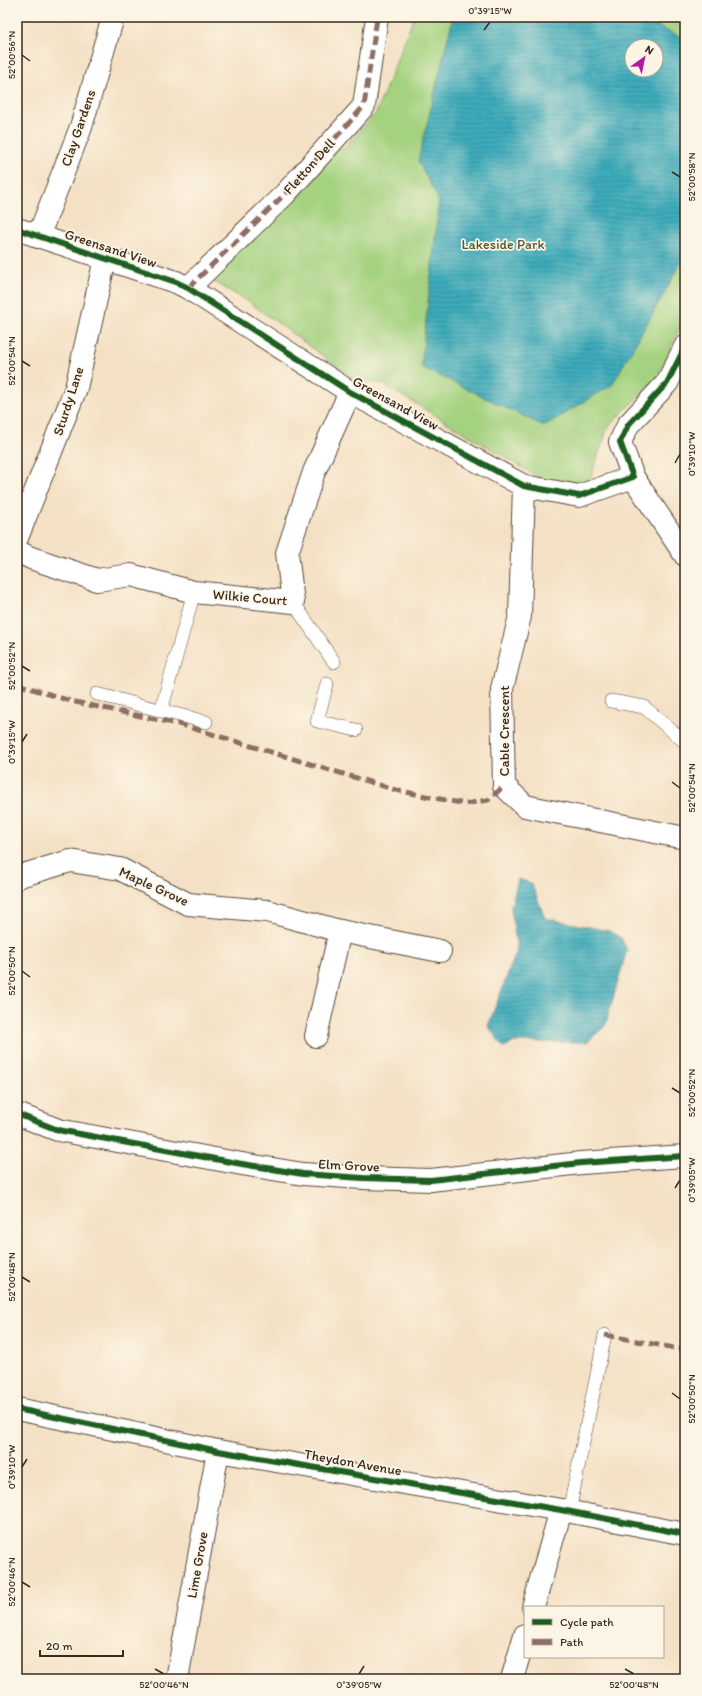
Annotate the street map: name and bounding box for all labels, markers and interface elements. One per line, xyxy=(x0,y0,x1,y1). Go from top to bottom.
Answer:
text: 0°39'15"W xyxy=(468,4,512,17)
text: 52°00'56"N xyxy=(5,30,18,79)
north arrow xyxy=(624,38,664,78)
text: N xyxy=(643,43,656,58)
street label: Clay Gardens xyxy=(57,87,100,169)
street label: Fletton Dell xyxy=(280,135,339,198)
text: 52°00'58"N xyxy=(685,152,698,201)
street label: Greensand View xyxy=(63,226,160,272)
park label: Lakeside Park xyxy=(461,236,545,253)
text: 52°00'54"N xyxy=(5,336,18,386)
street label: Sturdy Lane xyxy=(49,364,88,438)
street label: Greensand View xyxy=(350,373,442,434)
text: 0°39'10"W xyxy=(685,431,698,476)
street label: Wilkie Court xyxy=(212,586,288,609)
text: 52°00'52"N xyxy=(5,641,18,690)
street label: Cable Crescent xyxy=(496,685,513,777)
text: 0°39'15"W xyxy=(5,720,18,764)
text: 52°00'54"N xyxy=(685,763,698,813)
street label: Maple Grove xyxy=(116,863,192,910)
text: 52°00'50"N xyxy=(5,946,18,996)
text: 52°00'52"N xyxy=(685,1068,698,1117)
street label: Elm Grove xyxy=(318,1155,381,1176)
text: 0°39'05"W xyxy=(685,1157,698,1203)
text: 52°00'48"N xyxy=(5,1252,18,1302)
text: 52°00'50"N xyxy=(685,1374,698,1424)
text: 0°39'10"W xyxy=(5,1444,18,1489)
street label: Theydon Avenue xyxy=(303,1446,403,1480)
street label: Lime Grove xyxy=(183,1530,212,1600)
text: 52°00'46"N xyxy=(5,1557,18,1607)
legend xyxy=(524,1606,664,1658)
text: Cycle path xyxy=(560,1615,614,1629)
scale bar xyxy=(40,1632,123,1658)
text: Path xyxy=(560,1635,583,1649)
text: 20 m xyxy=(46,1639,73,1653)
text: 52°00'46"N xyxy=(139,1678,189,1691)
text: 0°39'05"W xyxy=(336,1678,382,1691)
text: 52°00'48"N xyxy=(609,1678,659,1691)

